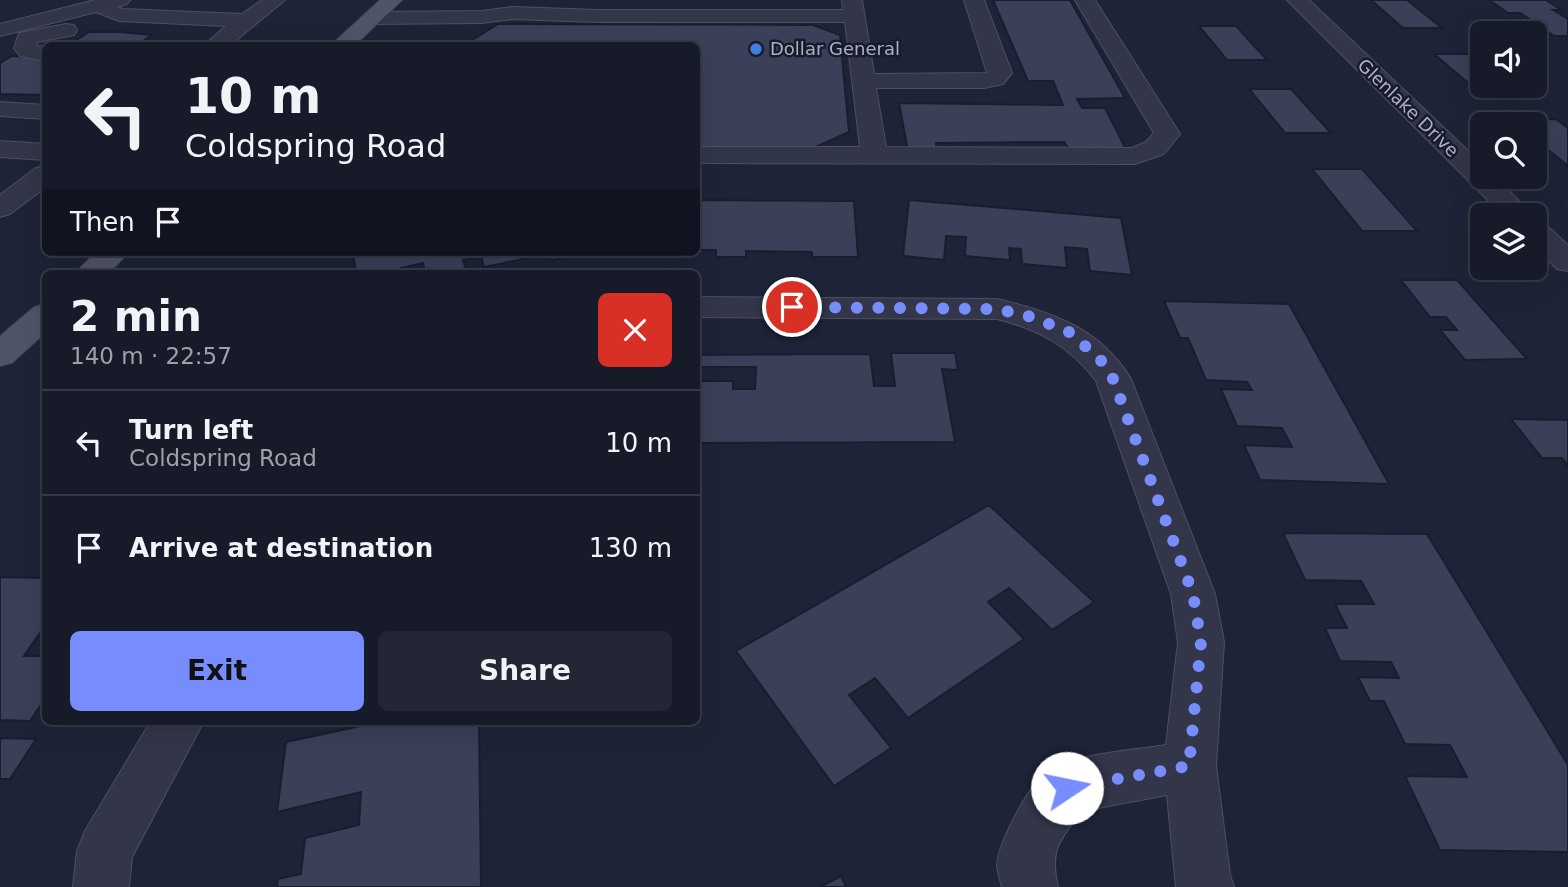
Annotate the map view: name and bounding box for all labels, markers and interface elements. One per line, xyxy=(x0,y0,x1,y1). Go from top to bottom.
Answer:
map controls xyxy=(1470,21,1547,280)
button: sound xyxy=(1470,21,1547,98)
place label: Dollar General xyxy=(770,38,900,59)
marker: Dollar General xyxy=(748,41,764,57)
street label: Glenlake Drive xyxy=(1354,54,1463,161)
text: 10 m xyxy=(185,68,321,125)
icon: left xyxy=(70,70,161,161)
button: search xyxy=(1470,112,1547,189)
text: Coldspring Road xyxy=(185,127,446,165)
icon: arrive xyxy=(149,203,187,241)
button: layers xyxy=(1470,203,1547,280)
text: Then xyxy=(70,207,135,237)
pin xyxy=(762,277,822,337)
icon: arrive xyxy=(773,288,811,326)
text: 2 min xyxy=(70,292,202,341)
button: close xyxy=(598,293,672,367)
text: 140 m · 22:57 xyxy=(70,343,232,369)
text: Turn left xyxy=(129,415,253,445)
icon: left xyxy=(70,424,108,462)
text: 10 m xyxy=(605,428,672,458)
text: Coldspring Road xyxy=(129,445,317,471)
icon: arrive xyxy=(70,529,108,567)
text: Arrive at destination xyxy=(129,533,433,563)
text: 130 m xyxy=(589,533,672,563)
button: Exit xyxy=(70,631,364,711)
button: Share xyxy=(378,631,672,711)
position arrow xyxy=(1030,751,1104,825)

